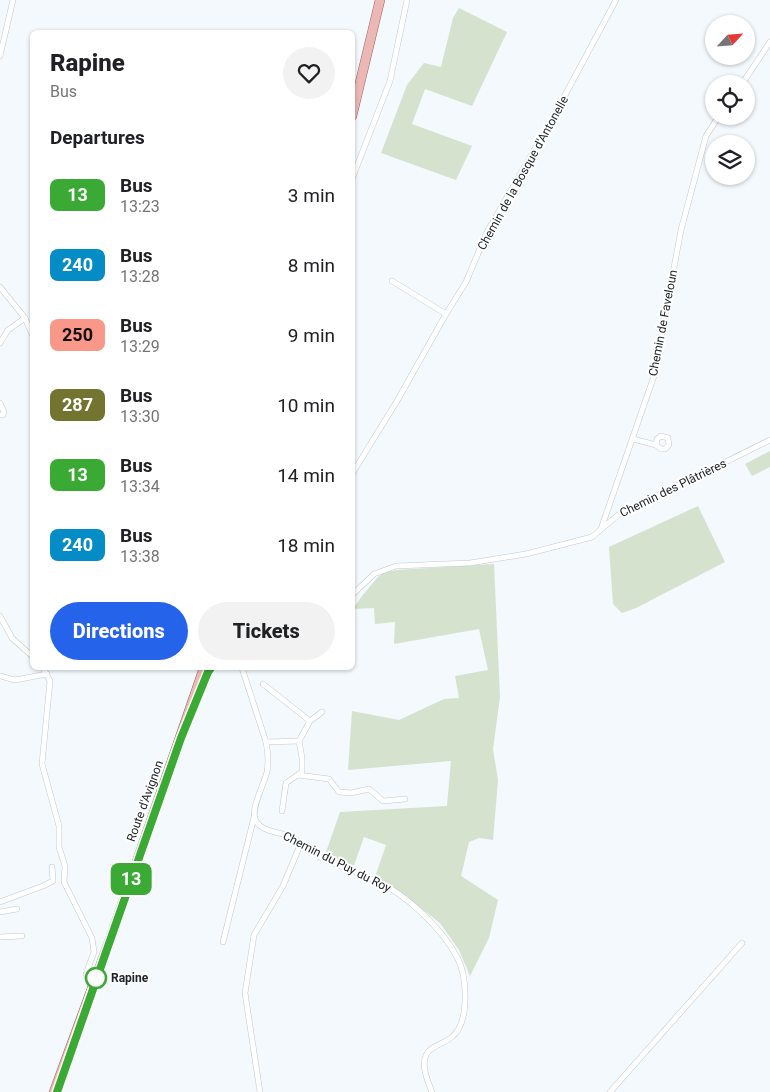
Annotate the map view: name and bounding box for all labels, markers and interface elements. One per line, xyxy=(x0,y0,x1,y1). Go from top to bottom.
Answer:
north arrow xyxy=(705,15,755,65)
map controls xyxy=(705,15,755,185)
button: heart xyxy=(283,47,335,99)
text: Rapine xyxy=(50,49,125,77)
button: locate xyxy=(705,75,755,125)
text: Bus xyxy=(50,82,77,101)
street label: Chemin de la Bosque d'Antonelle xyxy=(475,93,571,253)
text: Departures xyxy=(50,126,145,149)
button: layers xyxy=(705,135,755,185)
text: Bus xyxy=(120,174,153,197)
text: 13 xyxy=(67,184,88,205)
text: 3 min xyxy=(288,184,335,207)
text: 13:23 xyxy=(120,197,160,216)
text: Bus xyxy=(120,244,153,267)
text: 240 xyxy=(62,254,93,275)
text: 8 min xyxy=(288,254,335,277)
text: 13:28 xyxy=(120,267,160,286)
street label: Chemin de Faveloun xyxy=(646,269,680,377)
text: Bus xyxy=(120,314,153,337)
text: 250 xyxy=(62,324,93,345)
text: 9 min xyxy=(288,324,335,347)
text: 13:29 xyxy=(120,337,160,356)
text: Bus xyxy=(120,384,153,407)
text: 287 xyxy=(62,394,93,415)
text: 10 min xyxy=(277,394,335,417)
text: 13:30 xyxy=(120,407,160,426)
text: Bus xyxy=(120,454,153,477)
street label: Chemin des Plâtrières xyxy=(617,456,729,520)
text: 13 xyxy=(67,464,88,485)
text: 14 min xyxy=(277,464,335,487)
text: 13:34 xyxy=(120,477,160,496)
text: Bus xyxy=(120,524,153,547)
text: 240 xyxy=(62,534,93,555)
text: 18 min xyxy=(277,534,335,557)
text: 13:38 xyxy=(120,547,160,566)
button: Directions xyxy=(50,602,188,660)
button: Tickets xyxy=(198,602,335,660)
street label: Route d'Avignon xyxy=(124,758,166,844)
street label: Chemin du Puy du Roy xyxy=(281,829,394,895)
line badge: 13 xyxy=(108,863,154,895)
text: 13 xyxy=(121,868,141,889)
marker: Rapine xyxy=(85,967,107,989)
place label: Rapine xyxy=(111,971,149,985)

